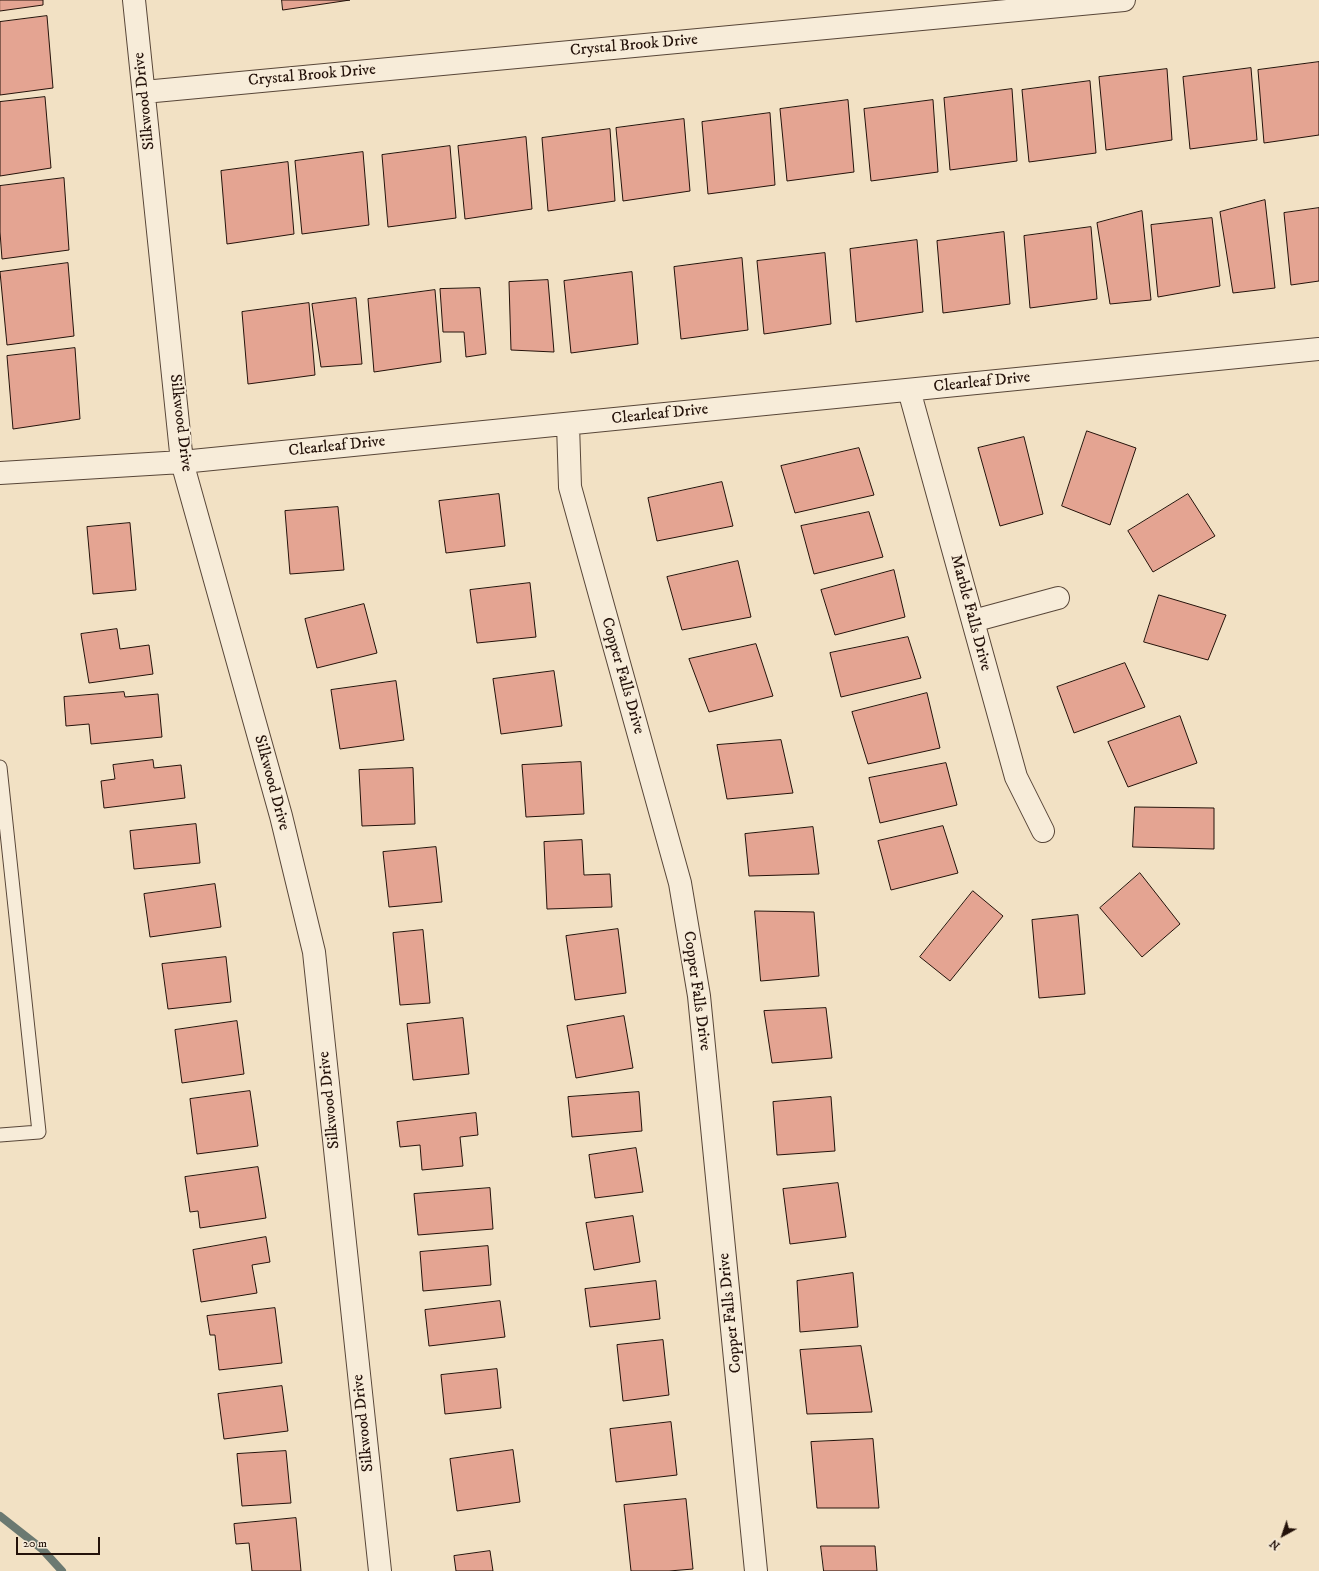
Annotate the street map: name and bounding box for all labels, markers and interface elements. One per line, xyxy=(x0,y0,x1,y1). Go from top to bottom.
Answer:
street label: Crystal Brook Drive xyxy=(569,31,699,61)
street label: Silkwood Drive xyxy=(130,51,160,151)
street label: Crystal Brook Drive xyxy=(247,61,377,91)
street label: Clearleaf Drive xyxy=(933,368,1031,398)
street label: Silkwood Drive xyxy=(164,373,196,473)
street label: Clearleaf Drive xyxy=(611,400,709,430)
street label: Clearleaf Drive xyxy=(288,432,386,462)
street label: Marble Falls Drive xyxy=(945,553,995,673)
street label: Copper Falls Drive xyxy=(596,615,648,737)
street label: Silkwood Drive xyxy=(249,733,293,833)
street label: Copper Falls Drive xyxy=(678,930,714,1052)
street label: Silkwood Drive xyxy=(315,1050,345,1150)
street label: Copper Falls Drive xyxy=(715,1252,747,1374)
street label: Silkwood Drive xyxy=(349,1373,379,1473)
north arrow xyxy=(1263,1515,1303,1555)
scale bar xyxy=(18,1529,102,1555)
text: 20 m xyxy=(23,1536,47,1551)
text: N xyxy=(1267,1536,1283,1552)

